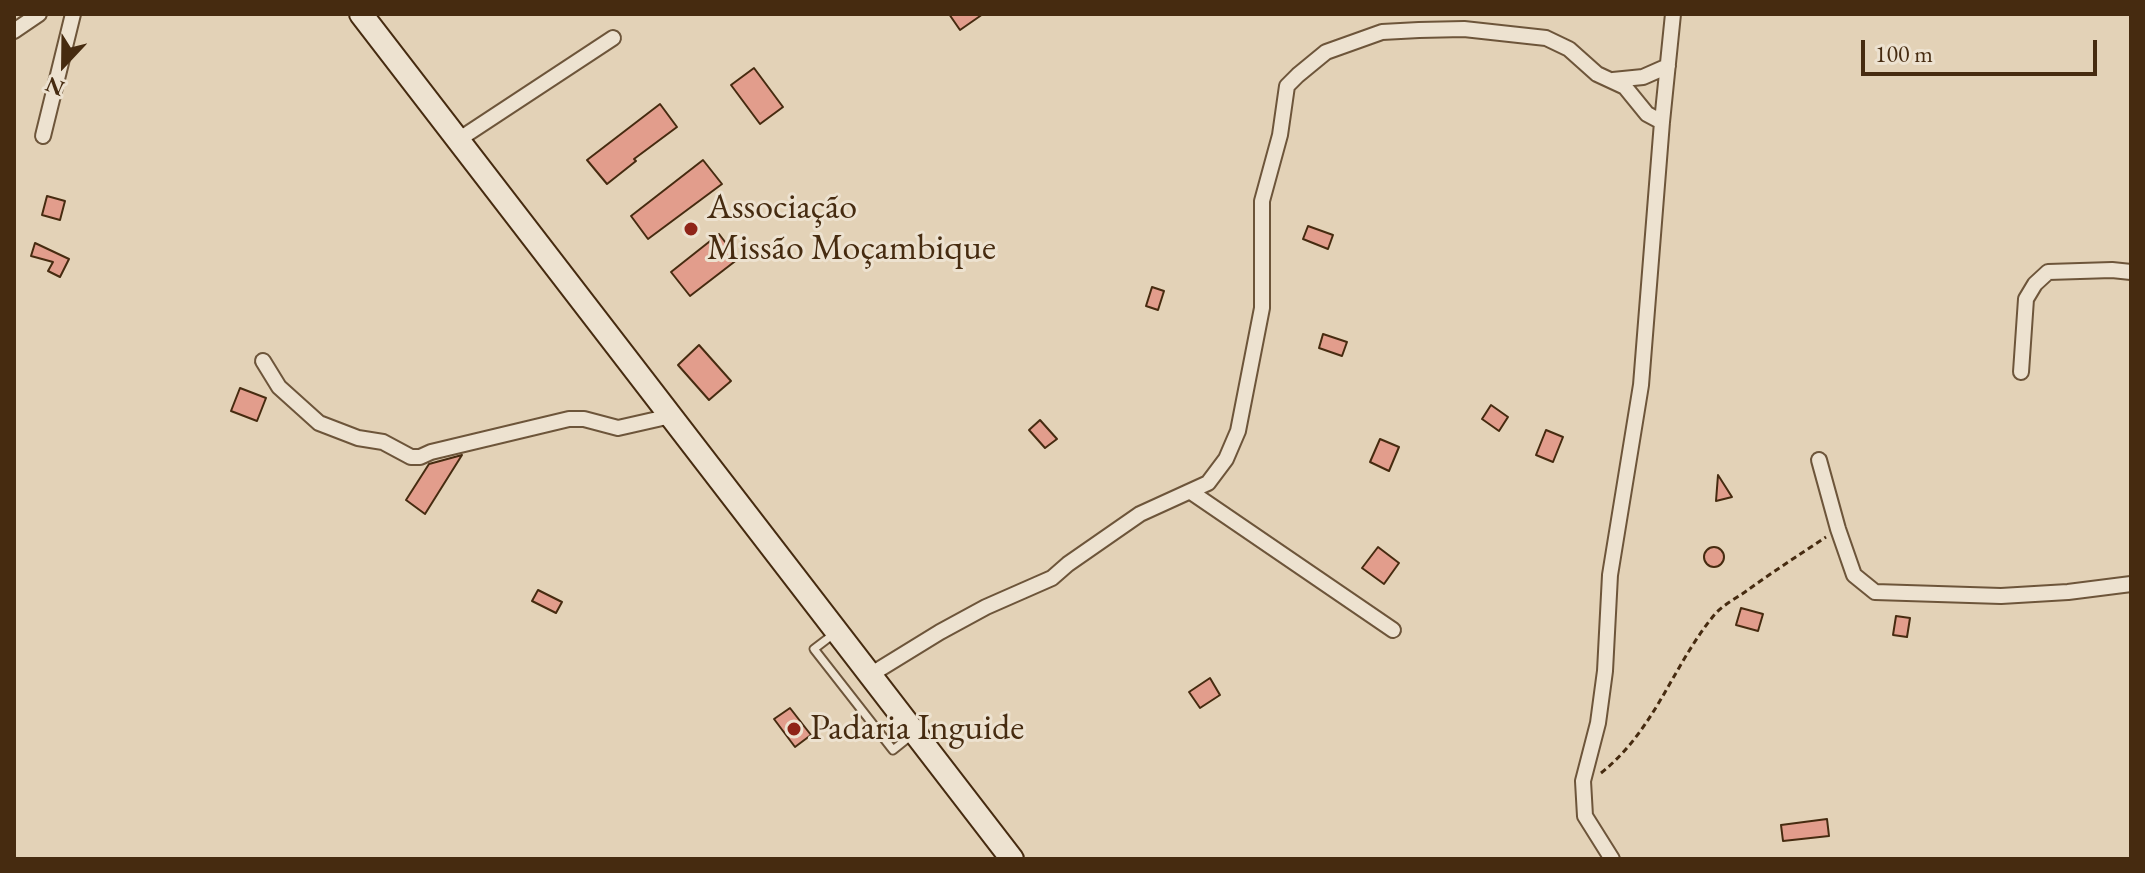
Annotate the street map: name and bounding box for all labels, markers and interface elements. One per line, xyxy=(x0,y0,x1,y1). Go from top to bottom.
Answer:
north arrow xyxy=(24,24,104,104)
scale bar xyxy=(1865,24,2101,74)
text: 100 m xyxy=(1875,38,1933,69)
text: N xyxy=(41,70,69,103)
place label: Associação Missão Moçambique xyxy=(707,186,996,271)
marker: Associação Missão Moçambique xyxy=(682,220,700,238)
place label: Padaria Inguide xyxy=(810,707,1024,751)
marker: Padaria Inguide xyxy=(785,720,803,738)

